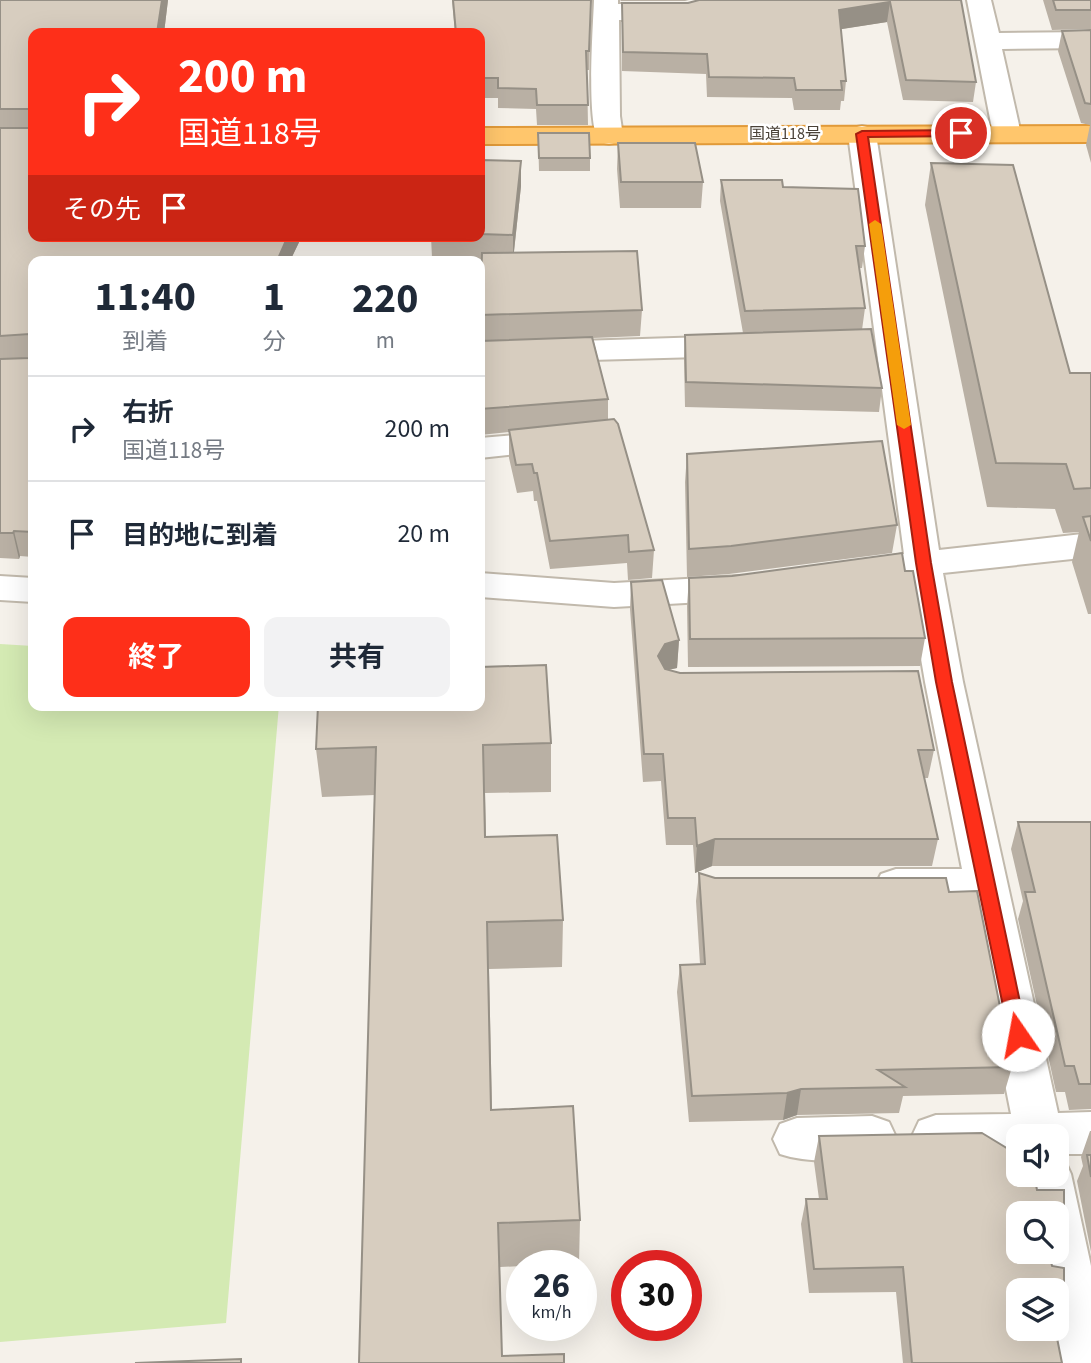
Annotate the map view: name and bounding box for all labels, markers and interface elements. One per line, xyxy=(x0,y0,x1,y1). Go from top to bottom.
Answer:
text: 200 m xyxy=(178,42,307,112)
icon: right xyxy=(63,56,154,147)
pin xyxy=(931,103,991,163)
text: 国道118号 xyxy=(178,111,322,157)
icon: arrive xyxy=(942,114,980,152)
street label: 国道118号 xyxy=(749,123,821,145)
icon: arrive xyxy=(155,189,193,227)
text: その先 xyxy=(63,191,141,228)
text: 11:40 xyxy=(95,267,196,327)
text: 1 xyxy=(263,267,285,327)
text: 220 xyxy=(352,269,418,329)
text: m xyxy=(376,324,395,357)
text: 到着 xyxy=(122,325,168,358)
text: 分 xyxy=(262,325,285,358)
text: 右折 xyxy=(122,394,174,431)
icon: right xyxy=(63,410,101,448)
text: 200 m xyxy=(384,410,450,447)
text: 国道118号 xyxy=(122,434,225,467)
icon: arrive xyxy=(63,515,101,553)
text: 20 m xyxy=(397,515,450,552)
text: 目的地に到着 xyxy=(122,517,278,554)
button: 終了 xyxy=(63,617,250,697)
button: 共有 xyxy=(264,617,450,697)
position arrow xyxy=(981,998,1055,1072)
map controls xyxy=(1006,1124,1069,1341)
button: sound xyxy=(1006,1124,1069,1187)
button: search xyxy=(1006,1201,1069,1264)
speed limit sign: 30 xyxy=(611,1250,702,1341)
text: 26 xyxy=(533,1261,570,1311)
button: layers xyxy=(1006,1278,1069,1341)
text: km/h xyxy=(532,1300,571,1325)

